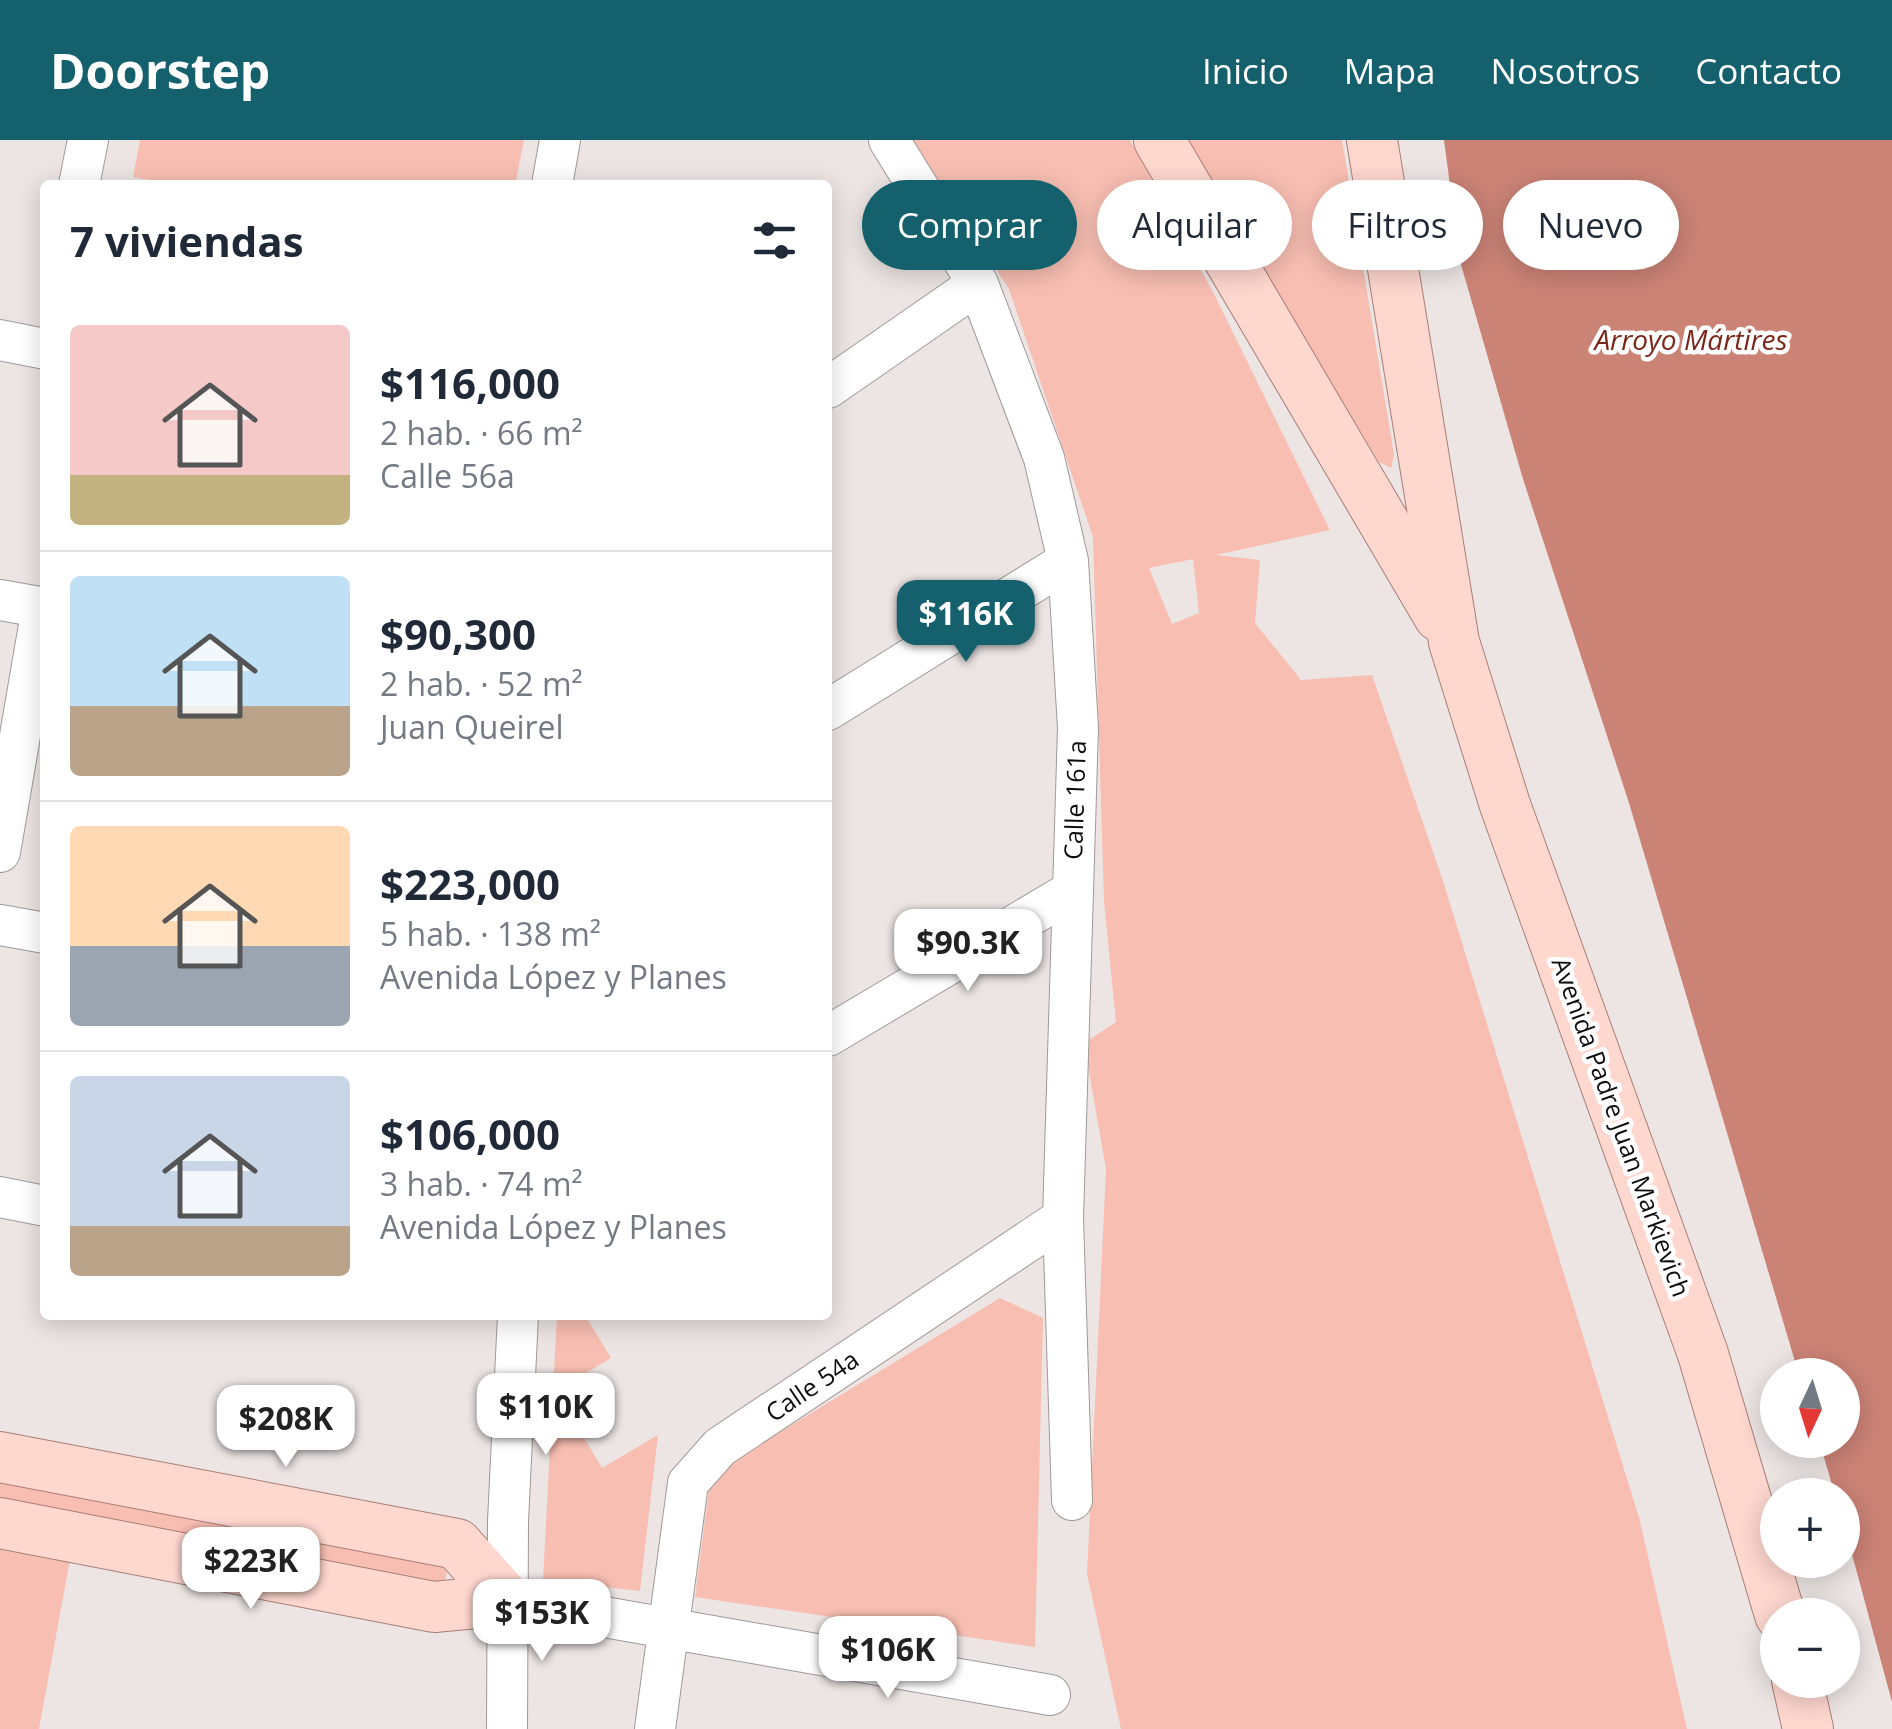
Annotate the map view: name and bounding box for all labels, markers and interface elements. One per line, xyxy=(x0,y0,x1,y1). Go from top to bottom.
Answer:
text: Doorstep xyxy=(50,38,270,103)
text: Inicio xyxy=(1202,47,1289,94)
text: Mapa xyxy=(1344,47,1436,94)
text: Nosotros xyxy=(1491,47,1640,94)
text: Contacto xyxy=(1695,47,1842,94)
chip: Comprar xyxy=(862,180,1077,270)
chip: Alquilar xyxy=(1097,180,1292,270)
chip: Filtros xyxy=(1312,180,1483,270)
chip: Nuevo xyxy=(1503,180,1679,270)
text: 7 viviendas xyxy=(70,212,304,269)
icon: filters xyxy=(747,213,802,268)
water label: Arroyo Mártires xyxy=(1592,320,1788,358)
text: $116,000 xyxy=(380,354,560,411)
icon: home xyxy=(150,365,270,485)
text: 2 hab. · 66 m² xyxy=(380,411,583,454)
text: Calle 56a xyxy=(380,454,515,497)
pin: $116K xyxy=(896,580,1036,665)
text: $116K xyxy=(919,591,1013,634)
text: $90,300 xyxy=(380,605,536,662)
icon: home xyxy=(150,616,270,736)
text: 2 hab. · 52 m² xyxy=(380,662,583,705)
text: Juan Queirel xyxy=(380,705,564,748)
street label: Calle 161a xyxy=(1055,740,1093,860)
text: $223,000 xyxy=(380,855,560,912)
icon: home xyxy=(150,866,270,986)
pin: $90.3K xyxy=(887,909,1049,994)
text: 5 hab. · 138 m² xyxy=(380,912,601,955)
text: $90.3K xyxy=(916,920,1020,963)
street label: Avenida Padre Juan Markievich xyxy=(1545,952,1699,1301)
text: Avenida López y Planes xyxy=(380,955,727,998)
text: $106,000 xyxy=(380,1105,560,1162)
icon: home xyxy=(150,1116,270,1236)
text: 3 hab. · 74 m² xyxy=(380,1162,583,1205)
text: Avenida López y Planes xyxy=(380,1205,727,1248)
street label: Calle 54a xyxy=(758,1342,865,1429)
north arrow xyxy=(1760,1358,1860,1458)
map controls xyxy=(1760,1358,1860,1698)
pin: $110K xyxy=(476,1373,616,1458)
text: $110K xyxy=(499,1384,593,1427)
pin: $208K xyxy=(216,1385,356,1470)
text: $208K xyxy=(239,1396,333,1439)
button: + xyxy=(1760,1478,1860,1578)
pin: $223K xyxy=(181,1527,321,1612)
text: $223K xyxy=(204,1538,298,1581)
pin: $153K xyxy=(472,1579,612,1664)
text: $153K xyxy=(495,1590,589,1633)
button: − xyxy=(1760,1598,1860,1698)
pin: $106K xyxy=(818,1616,958,1701)
text: $106K xyxy=(841,1627,935,1670)

